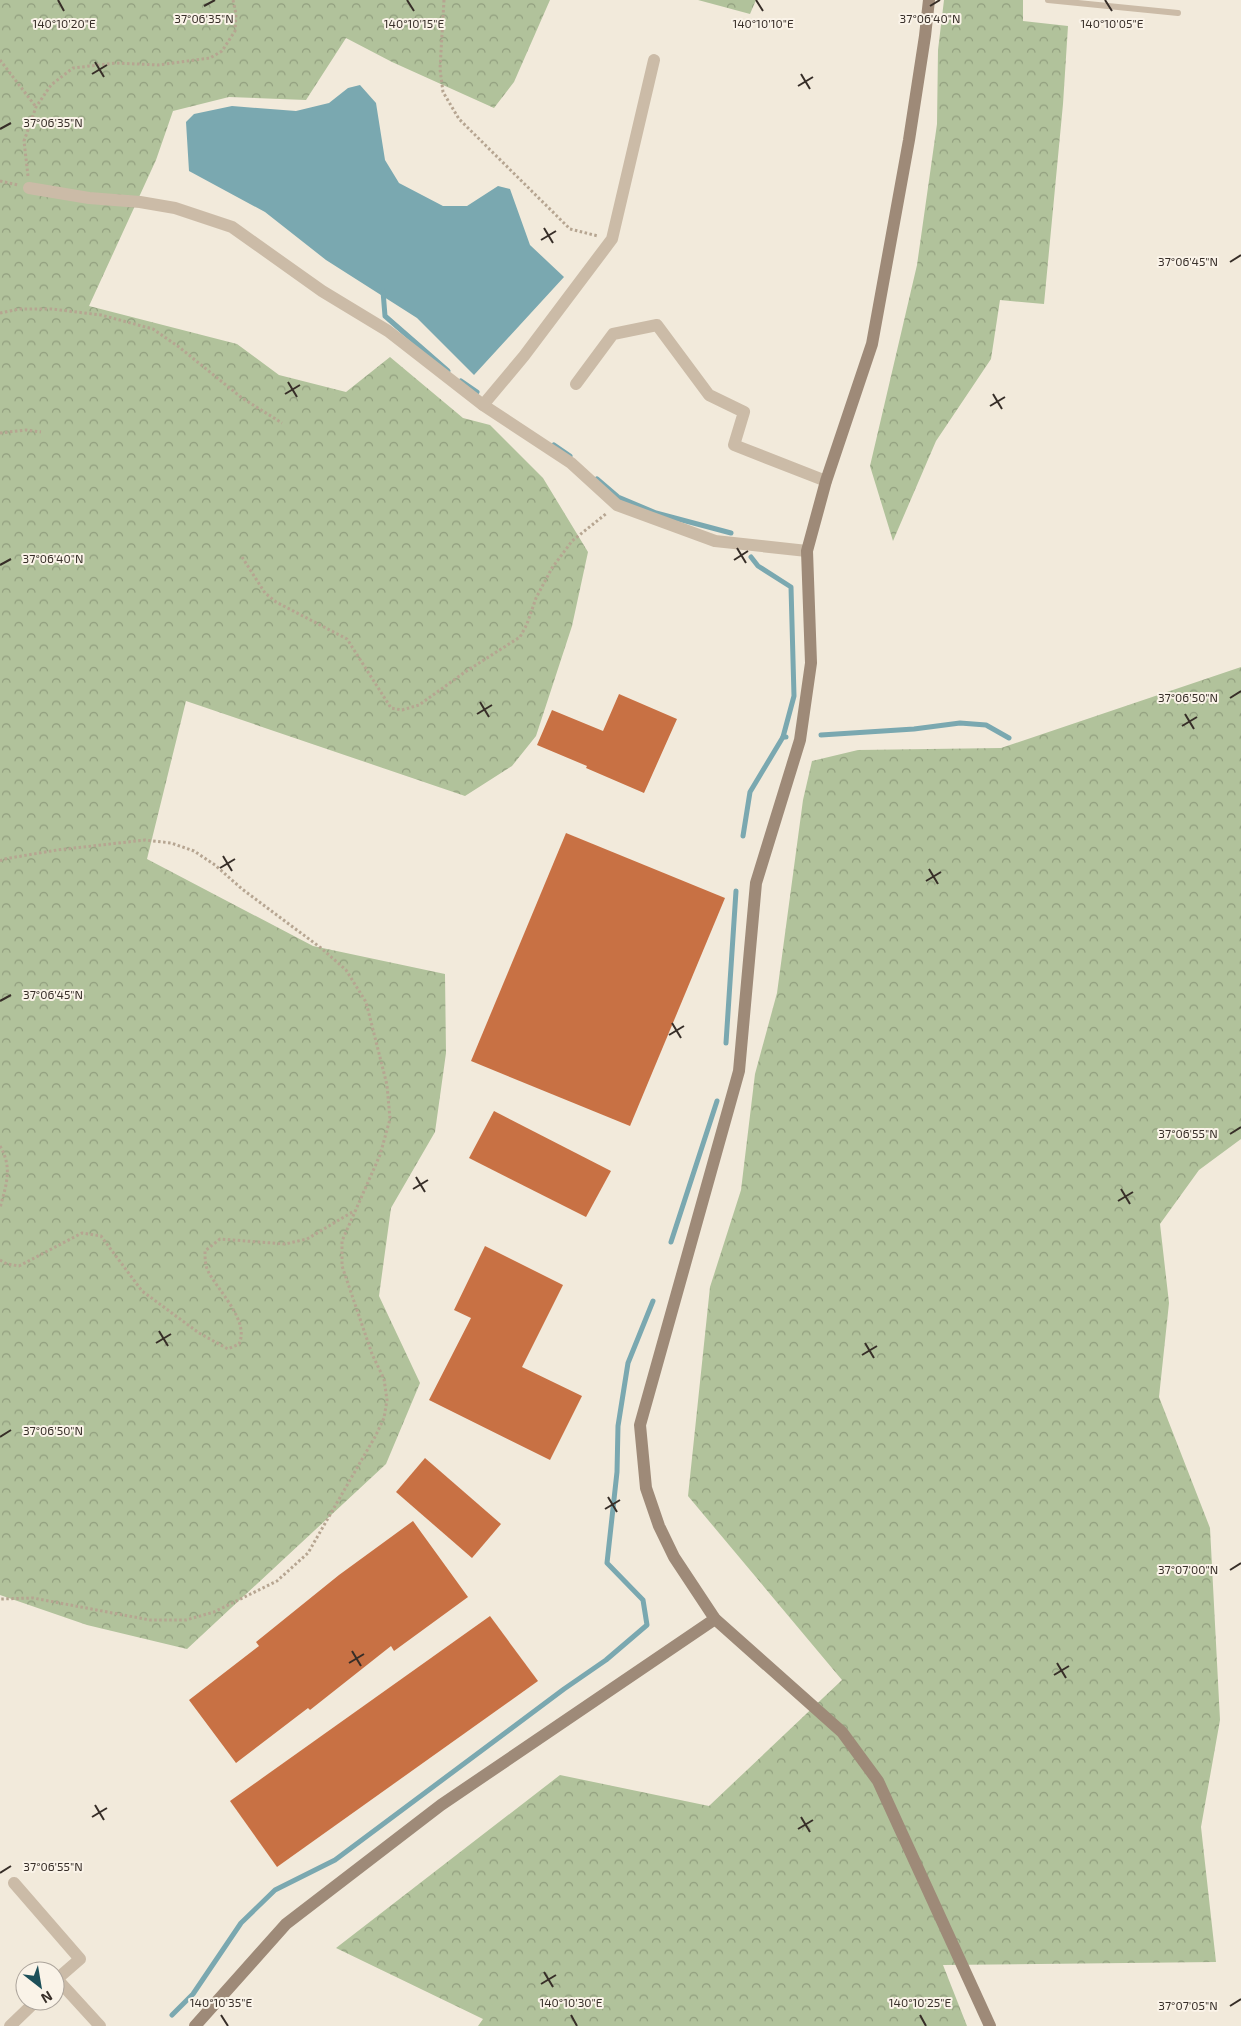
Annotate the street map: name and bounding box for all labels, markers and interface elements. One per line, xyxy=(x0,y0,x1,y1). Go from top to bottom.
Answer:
text: 37°06'35"N xyxy=(174,11,234,25)
text: 37°06'40"N xyxy=(900,11,960,25)
text: 140°10'20"E xyxy=(32,16,96,30)
text: 140°10'15"E xyxy=(384,16,444,30)
text: 140°10'10"E xyxy=(732,16,794,30)
text: 140°10'05"E xyxy=(1081,16,1144,30)
text: 37°06'35"N xyxy=(23,115,83,129)
text: 37°06'45"N xyxy=(1158,254,1218,268)
text: 37°06'40"N xyxy=(23,551,83,565)
text: 37°06'50"N xyxy=(1158,690,1218,704)
text: 37°06'45"N xyxy=(23,987,83,1001)
text: 37°06'55"N xyxy=(1158,1126,1218,1140)
text: 37°06'50"N xyxy=(23,1423,83,1437)
text: 37°07'00"N xyxy=(1158,1562,1218,1576)
text: 37°06'55"N xyxy=(23,1859,83,1873)
north arrow xyxy=(15,1961,65,2011)
text: N xyxy=(38,1988,56,2007)
text: 140°10'35"E xyxy=(190,1995,252,2009)
text: 140°10'30"E xyxy=(539,1995,603,2009)
text: 140°10'25"E xyxy=(889,1995,951,2009)
text: 37°07'05"N xyxy=(1158,1998,1218,2012)

